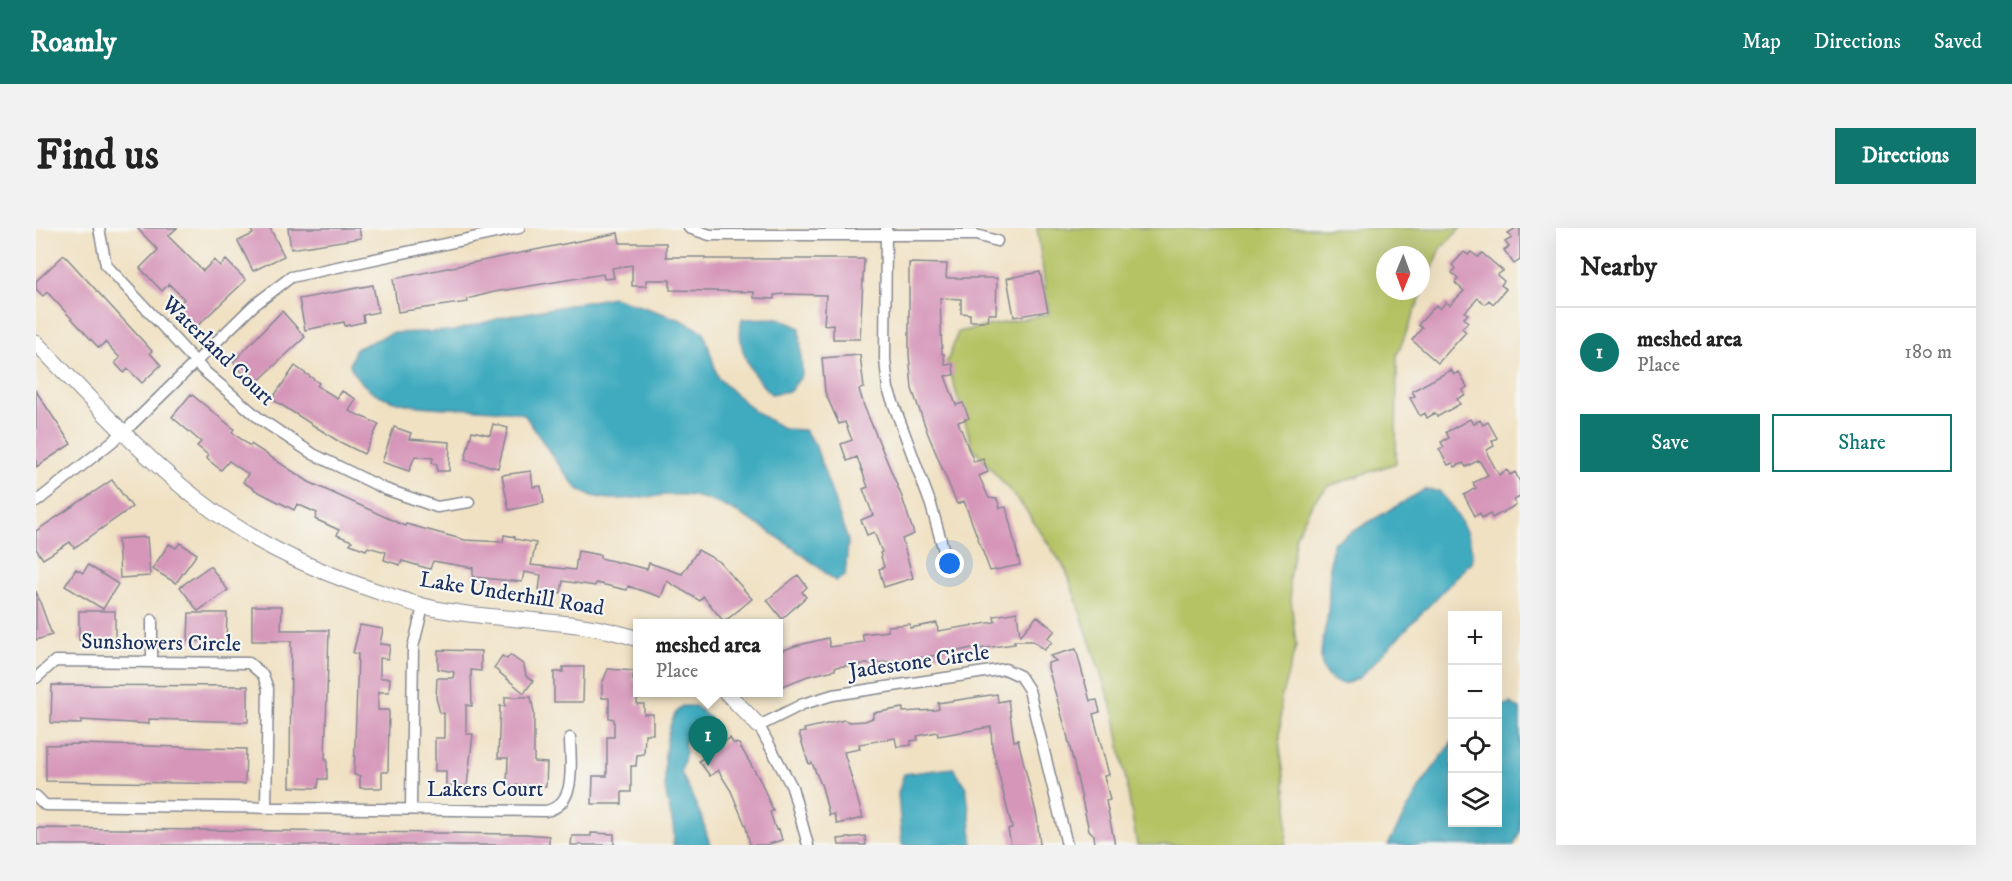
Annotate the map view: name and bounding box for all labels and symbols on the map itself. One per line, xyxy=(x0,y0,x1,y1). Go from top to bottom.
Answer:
north arrow xyxy=(1376,246,1430,300)
street label: Waterland Court xyxy=(155,290,280,412)
your location xyxy=(935,549,964,578)
street label: Lake Underhill Road xyxy=(418,566,606,622)
street label: Sunshowers Circle xyxy=(81,628,241,658)
street label: Jadestone Circle xyxy=(845,639,991,685)
pin: 1 xyxy=(688,716,728,766)
street label: Lakers Court xyxy=(427,776,543,803)

